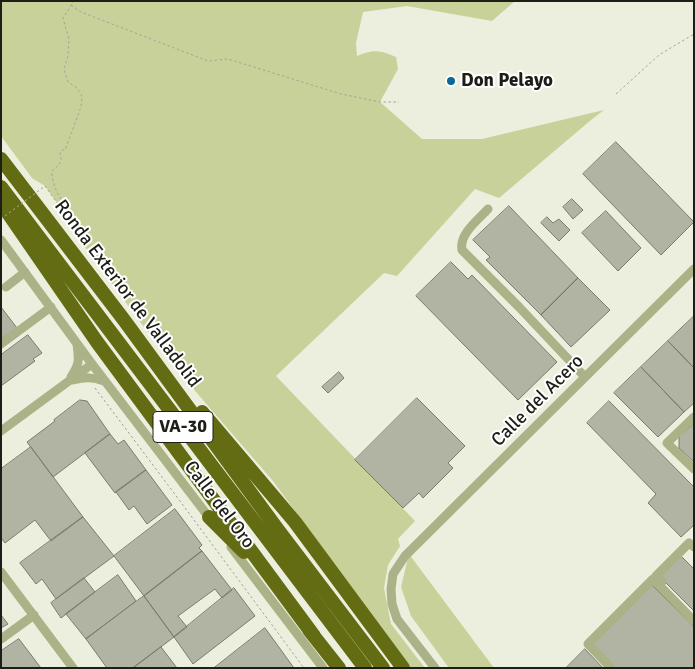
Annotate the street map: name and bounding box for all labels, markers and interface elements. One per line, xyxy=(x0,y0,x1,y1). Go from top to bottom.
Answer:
place label: Don Pelayo xyxy=(461,70,553,92)
marker: Don Pelayo xyxy=(445,75,457,87)
street label: Ronda Exterior de Valladolid xyxy=(49,196,205,392)
street label: Calle del Acero xyxy=(487,350,589,452)
road number: VA-30 xyxy=(153,412,213,442)
street label: Calle del Oro xyxy=(179,457,259,553)

